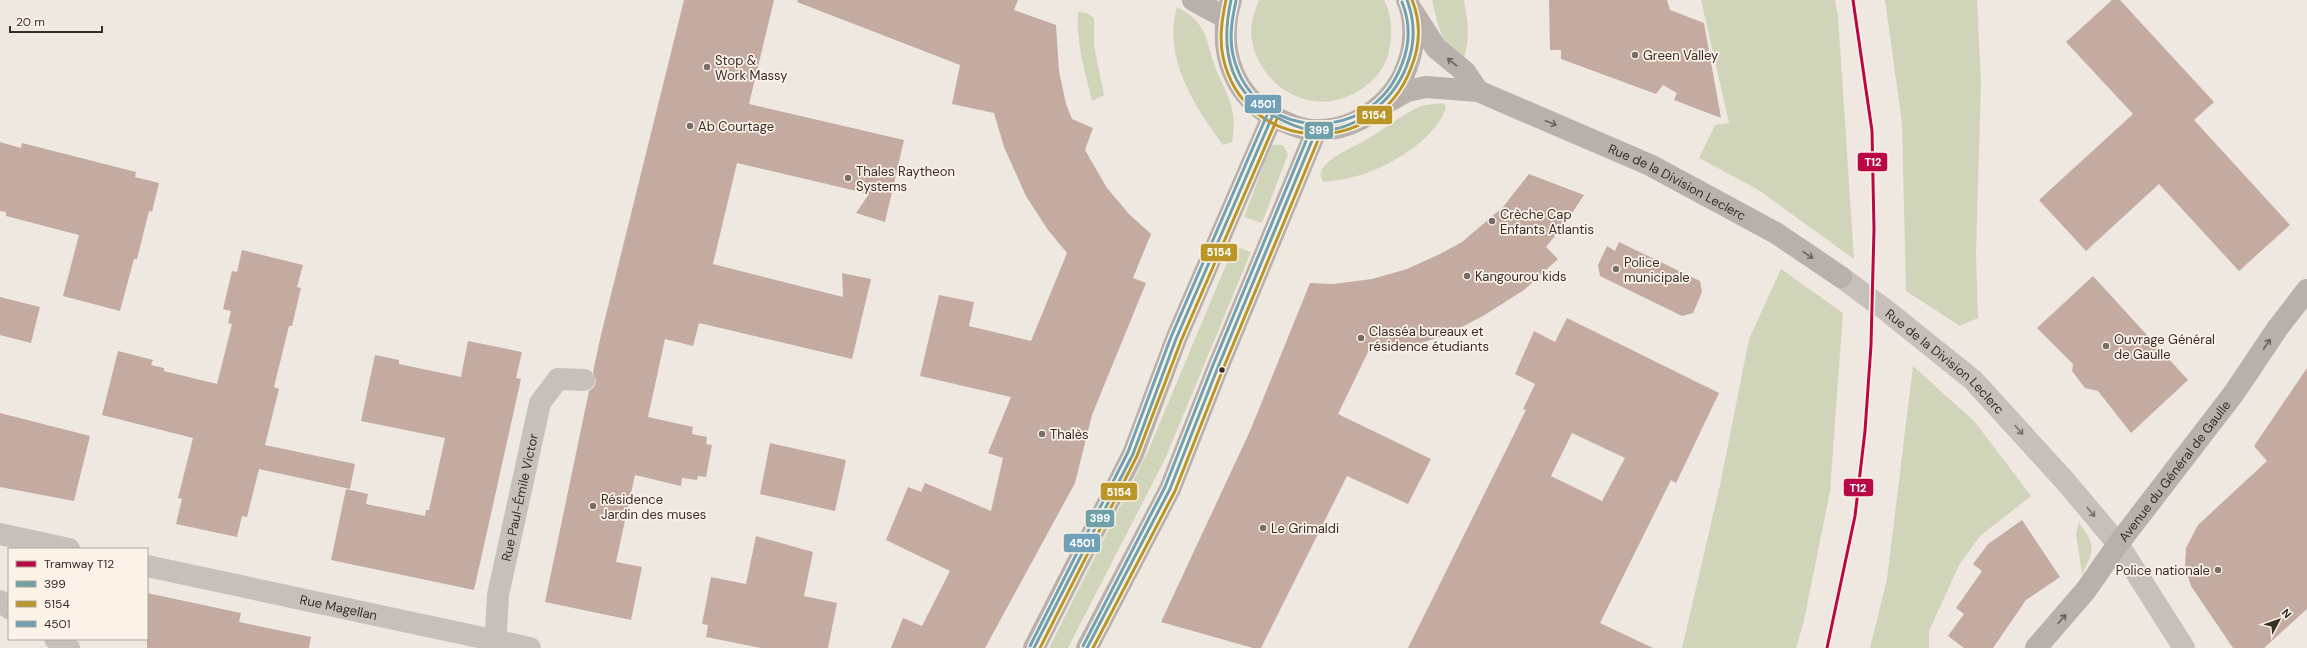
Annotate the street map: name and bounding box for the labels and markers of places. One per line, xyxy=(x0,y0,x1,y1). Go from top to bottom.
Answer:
place label: Green Valley xyxy=(1643,47,1718,64)
marker: Green Valley xyxy=(1630,50,1640,60)
place label: Stop & Work Massy xyxy=(715,52,787,84)
marker: Stop & Work Massy xyxy=(702,62,712,72)
place label: Ab Courtage xyxy=(698,118,774,135)
marker: Ab Courtage xyxy=(685,121,695,131)
place label: Thales Raytheon Systems xyxy=(856,163,955,195)
marker: Thales Raytheon Systems xyxy=(843,173,853,183)
place label: Crèche Cap Enfants Atlantis xyxy=(1500,206,1594,238)
marker: Crèche Cap Enfants Atlantis xyxy=(1487,216,1497,226)
place label: Police municipale xyxy=(1624,254,1690,286)
marker: Police municipale xyxy=(1611,264,1621,274)
place label: Kangourou kids xyxy=(1475,268,1567,285)
marker: Kangourou kids xyxy=(1462,271,1472,281)
place label: Classéa bureaux et résidence étudiants xyxy=(1369,323,1489,355)
place label: Ouvrage Général de Gaulle xyxy=(2114,331,2215,363)
marker: Classéa bureaux et résidence étudiants xyxy=(1356,333,1366,343)
marker: Ouvrage Général de Gaulle xyxy=(2101,341,2111,351)
unlabelled marker xyxy=(1217,365,1227,375)
place label: Thalès xyxy=(1050,426,1089,443)
marker: Thalès xyxy=(1037,429,1047,439)
place label: Résidence Jardin des muses xyxy=(601,491,706,523)
marker: Résidence Jardin des muses xyxy=(588,501,598,511)
place label: Le Grimaldi xyxy=(1271,520,1339,537)
marker: Le Grimaldi xyxy=(1258,523,1268,533)
place label: Police nationale xyxy=(2116,562,2210,579)
marker: Police nationale xyxy=(2213,565,2223,575)

